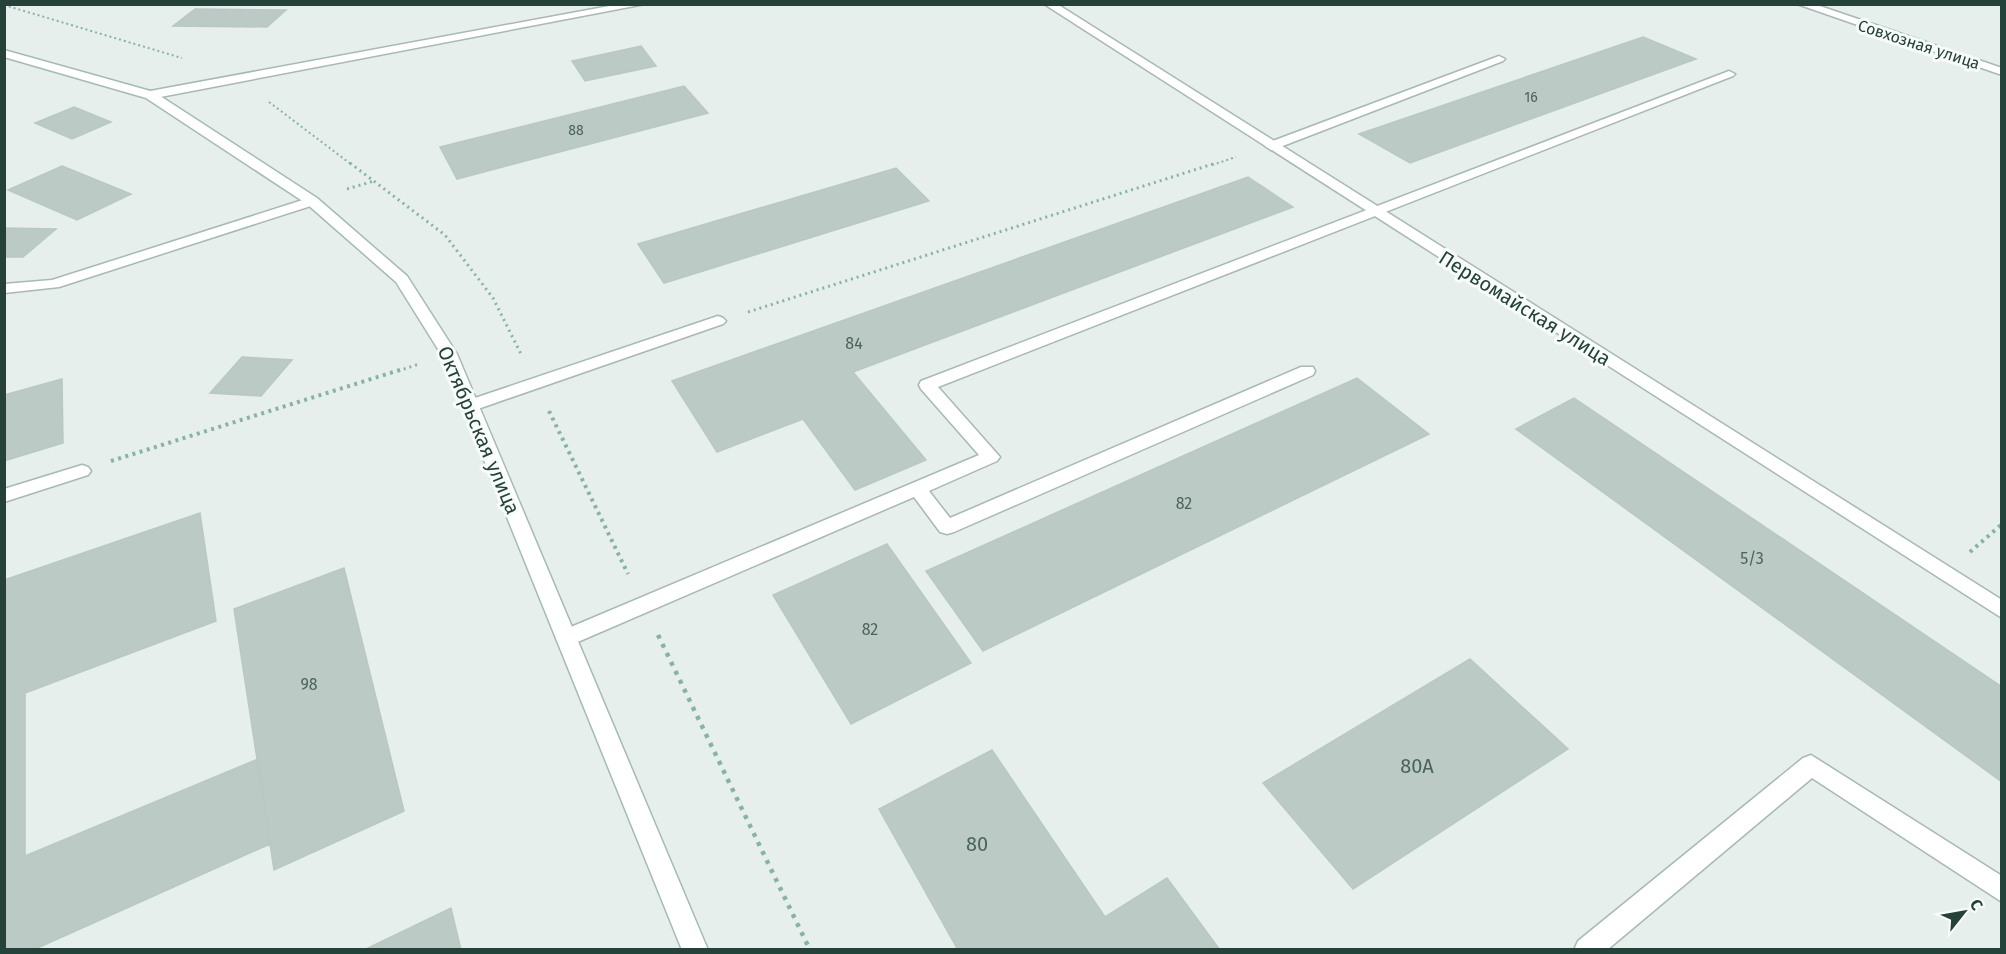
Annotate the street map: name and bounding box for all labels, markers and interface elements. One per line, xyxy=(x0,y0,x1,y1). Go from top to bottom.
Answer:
street label: Совхозная улица xyxy=(1855,16,1982,73)
house number: 16 xyxy=(1524,89,1538,106)
house number: 88 xyxy=(568,122,584,139)
street label: Первомайская улица xyxy=(1435,245,1615,371)
house number: 84 xyxy=(845,334,863,353)
street label: Октябрьская улица xyxy=(433,342,525,518)
house number: 82 xyxy=(1176,494,1192,513)
house number: 5/3 xyxy=(1740,549,1764,568)
house number: 82 xyxy=(862,620,878,639)
house number: 98 xyxy=(300,675,318,694)
house number: 80А xyxy=(1400,754,1434,778)
house number: 80 xyxy=(966,832,988,856)
north arrow xyxy=(1934,882,1994,942)
text: С xyxy=(1966,896,1987,914)

